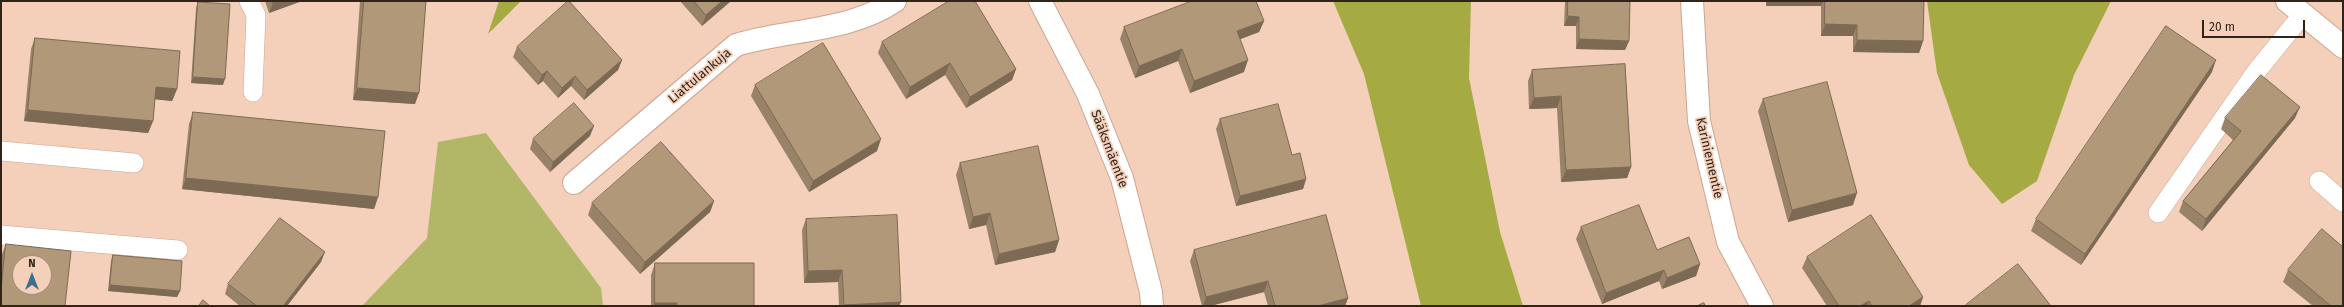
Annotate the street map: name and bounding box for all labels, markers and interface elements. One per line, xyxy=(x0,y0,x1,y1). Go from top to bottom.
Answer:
scale bar xyxy=(2204,12,2307,38)
text: 20 m xyxy=(2209,20,2235,34)
street label: Liattulankuja xyxy=(665,45,735,107)
street label: Sääksmäentie xyxy=(1087,108,1131,190)
street label: Kariniementie xyxy=(1692,116,1726,200)
north arrow xyxy=(12,255,52,295)
text: N xyxy=(28,257,36,270)

